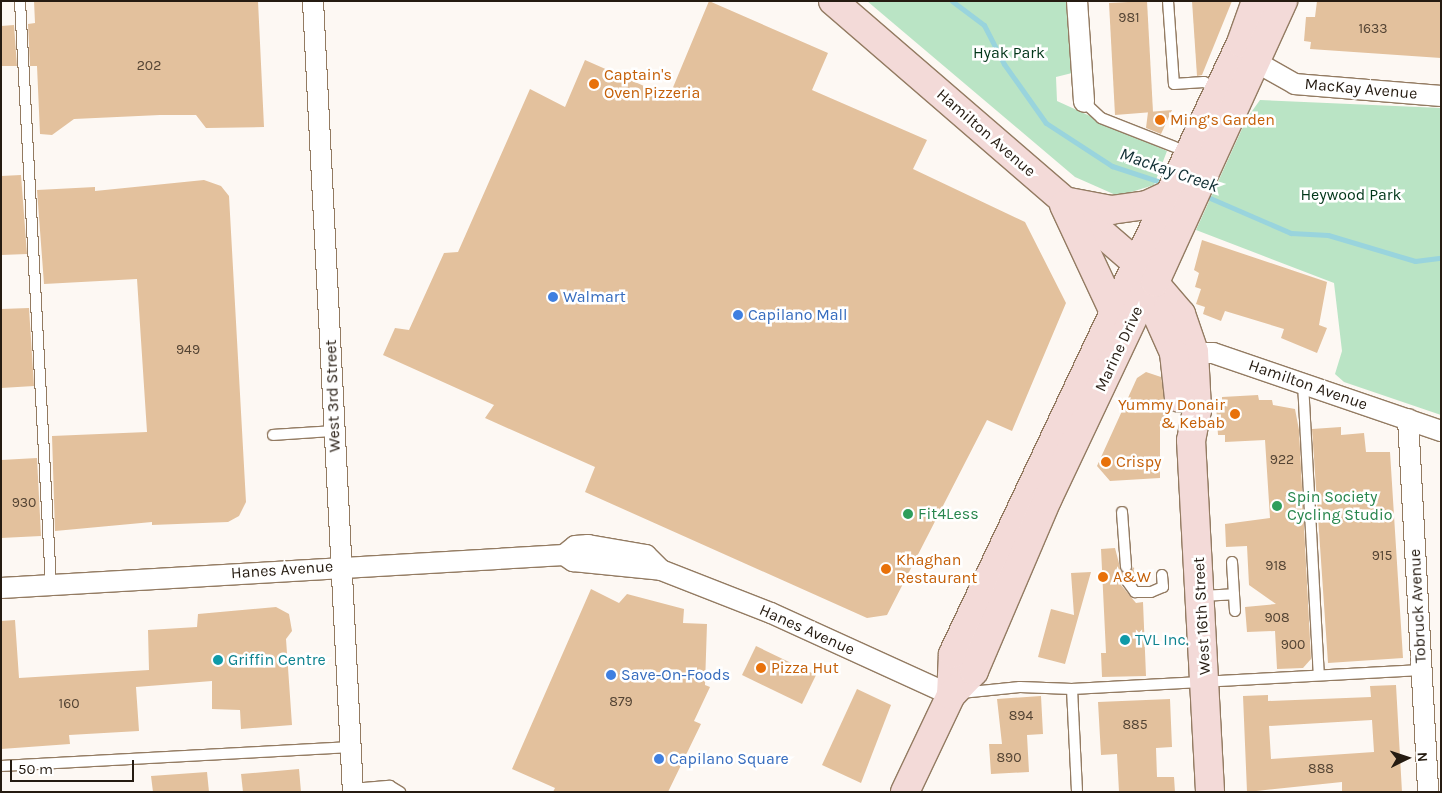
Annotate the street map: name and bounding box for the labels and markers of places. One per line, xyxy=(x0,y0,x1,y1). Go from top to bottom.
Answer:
place label: Captain's Oven Pizzeria xyxy=(604,65,700,103)
marker: Captain's Oven Pizzeria xyxy=(588,78,600,90)
place label: Ming’s Garden xyxy=(1170,110,1275,130)
marker: Ming’s Garden xyxy=(1154,114,1166,126)
place label: Walmart xyxy=(563,287,626,307)
marker: Walmart xyxy=(547,291,559,303)
place label: Capilano Mall xyxy=(748,305,848,325)
marker: Capilano Mall xyxy=(732,309,744,321)
place label: Yummy Donair & Kebab xyxy=(1118,395,1225,433)
marker: Yummy Donair & Kebab xyxy=(1229,408,1241,420)
place label: Crispy xyxy=(1116,452,1162,472)
marker: Crispy xyxy=(1100,456,1112,468)
place label: Spin Society Cycling Studio xyxy=(1287,487,1393,525)
marker: Spin Society Cycling Studio xyxy=(1271,500,1283,512)
place label: Fit4Less xyxy=(918,504,979,524)
marker: Fit4Less xyxy=(902,508,914,520)
place label: Khaghan Restaurant xyxy=(896,550,977,588)
marker: Khaghan Restaurant xyxy=(880,563,892,575)
place label: A&W xyxy=(1113,567,1151,587)
marker: A&W xyxy=(1097,571,1109,583)
place label: TVL Inc. xyxy=(1135,630,1189,650)
marker: TVL Inc. xyxy=(1119,634,1131,646)
place label: Griffin Centre xyxy=(228,650,326,670)
marker: Griffin Centre xyxy=(212,654,224,666)
place label: Pizza Hut xyxy=(771,658,839,678)
marker: Pizza Hut xyxy=(755,662,767,674)
place label: Save-On-Foods xyxy=(621,665,730,685)
marker: Save-On-Foods xyxy=(605,669,617,681)
place label: Capilano Square xyxy=(669,749,789,769)
marker: Capilano Square xyxy=(653,753,665,765)

